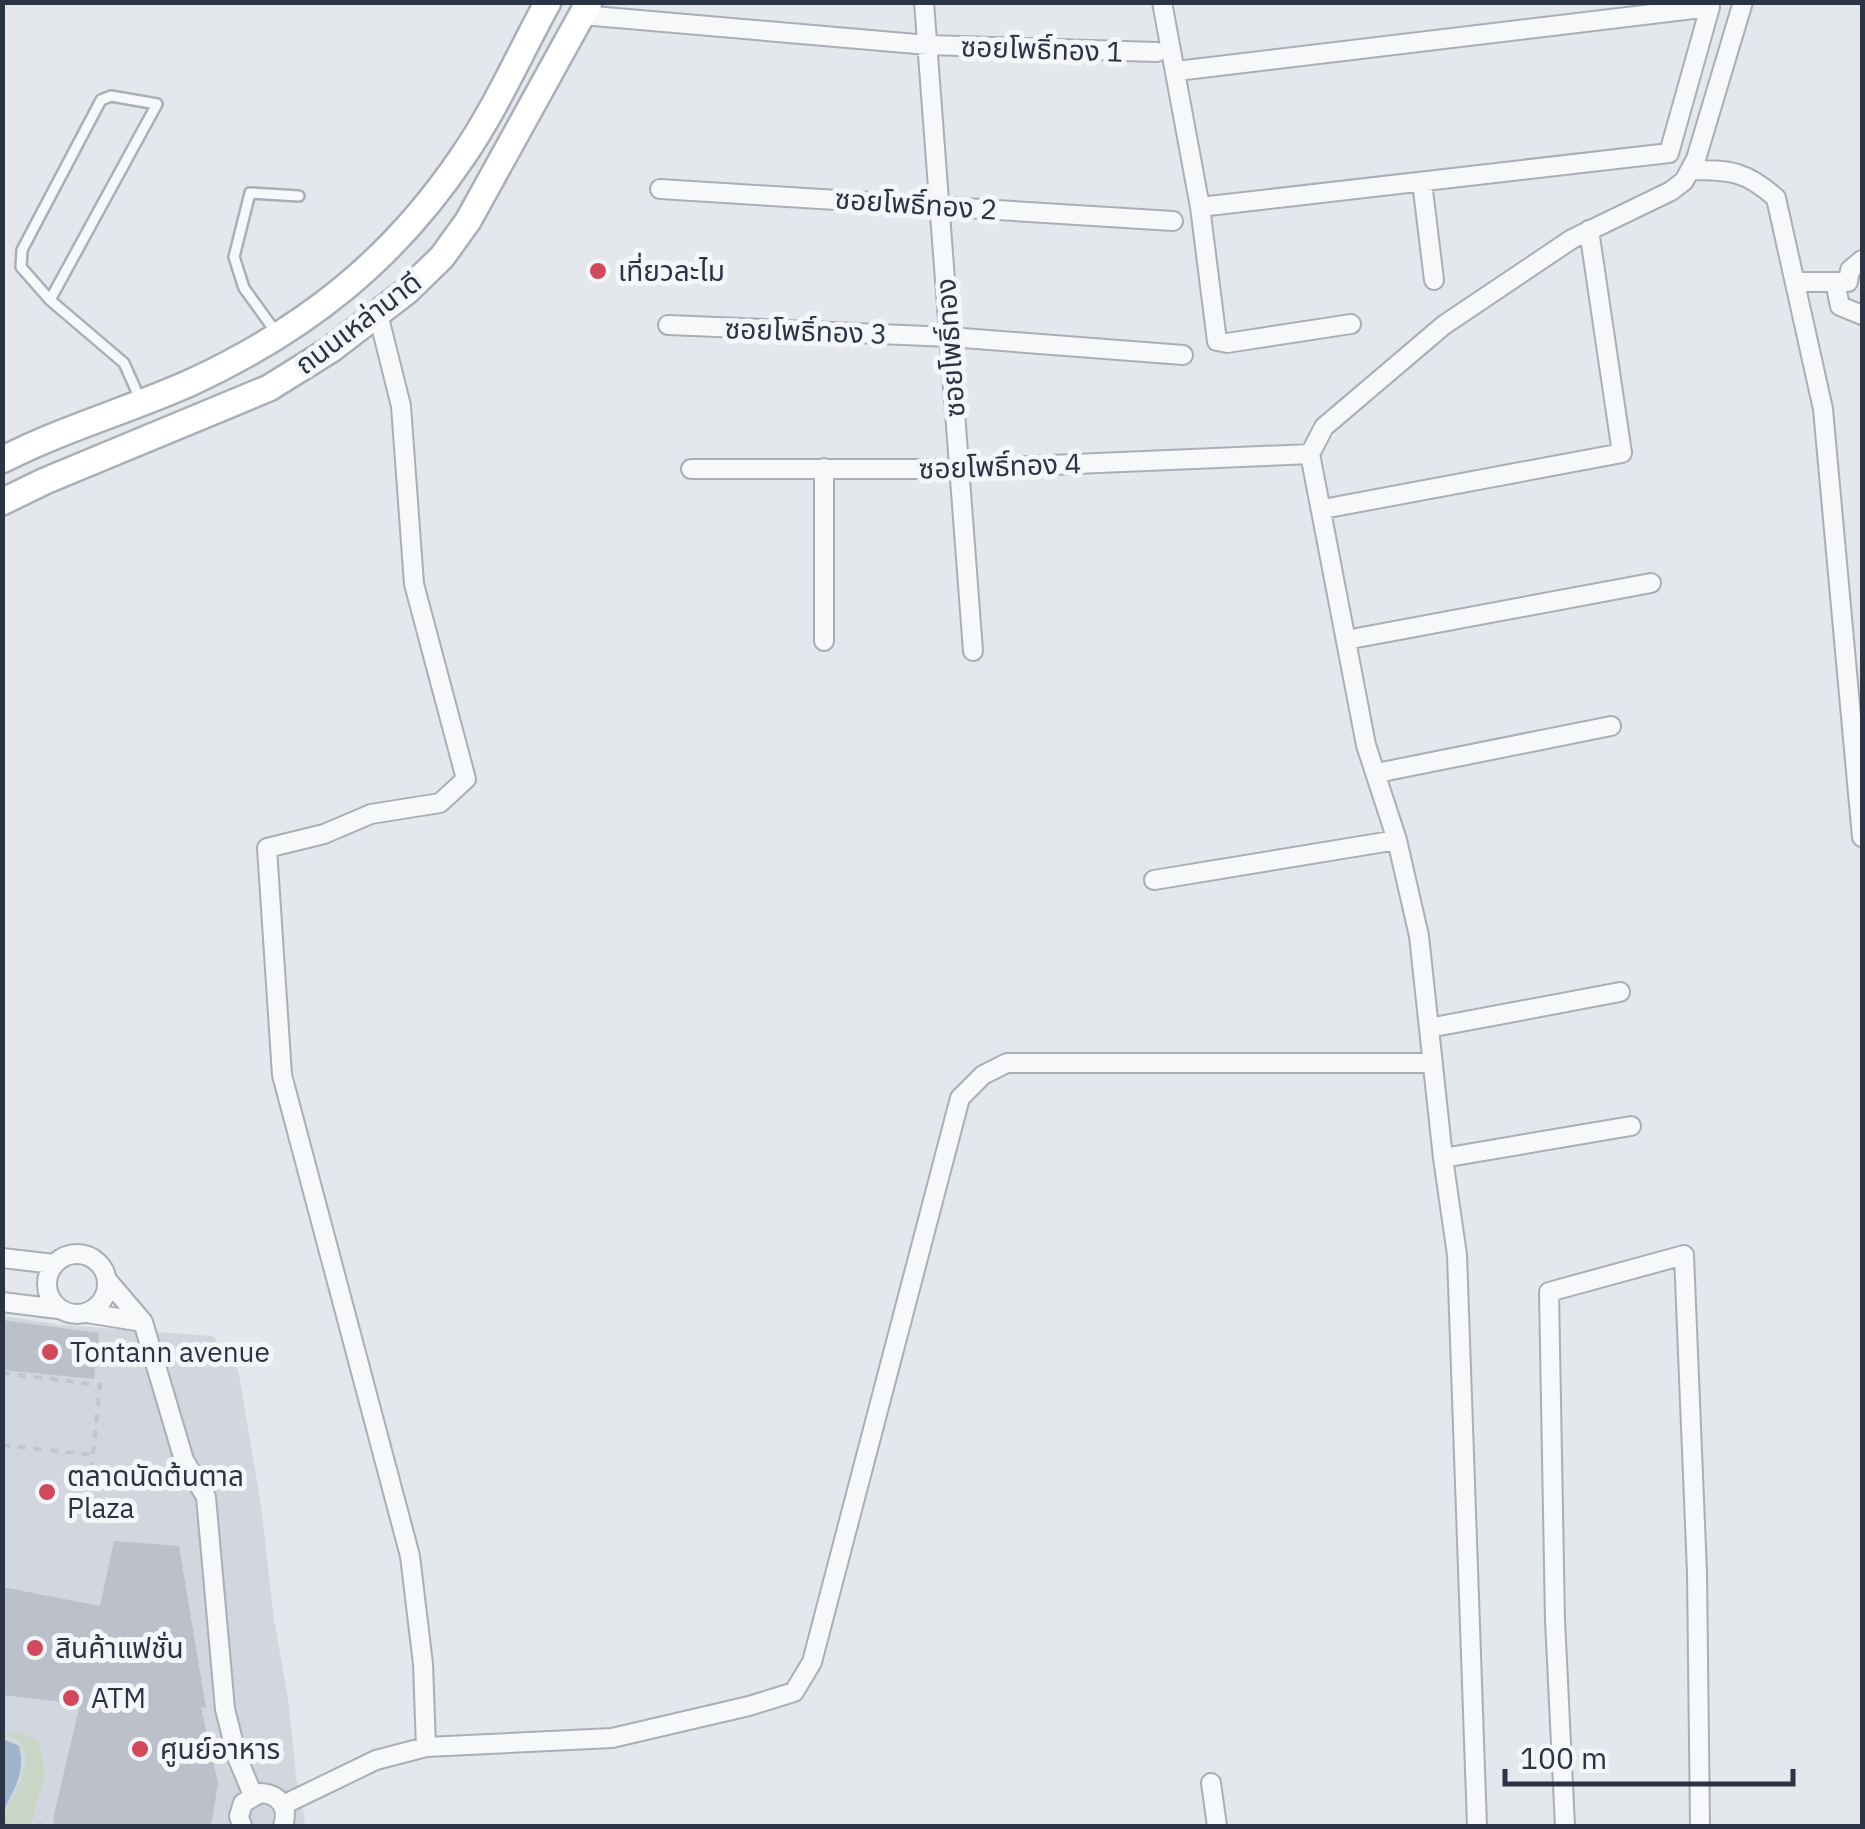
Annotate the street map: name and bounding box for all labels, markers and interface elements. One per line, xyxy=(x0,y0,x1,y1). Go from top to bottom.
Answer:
street label: ซอยโพธิ์ทอง 1 xyxy=(960,27,1124,70)
street label: ซอยโพธิ์ทอง 2 xyxy=(834,179,998,228)
place label: เที่ยวละไม xyxy=(618,252,725,289)
marker: เที่ยวละไม xyxy=(587,260,609,282)
street label: ถนนเหล่านาดี xyxy=(287,263,428,382)
street label: ซอยโพธิ์ทอง xyxy=(926,277,973,419)
street label: ซอยโพธิ์ทอง 3 xyxy=(724,309,888,352)
street label: ซอยโพธิ์ทอง 4 xyxy=(918,444,1082,487)
place label: Tontann avenue xyxy=(70,1333,270,1370)
marker: Tontann avenue xyxy=(39,1341,61,1363)
place label: ตลาดนัดต้นตาล Plaza xyxy=(67,1457,244,1526)
marker: ตลาดนัดต้นตาล Plaza xyxy=(36,1481,58,1503)
place label: สินค้าแฟชั่น xyxy=(55,1629,184,1666)
marker: สินค้าแฟชั่น xyxy=(24,1637,46,1659)
place label: ATM xyxy=(91,1679,146,1716)
marker: ATM xyxy=(60,1687,82,1709)
scale bar xyxy=(1505,1724,1792,1786)
place label: ศูนย์อาหาร xyxy=(160,1730,280,1767)
marker: ศูนย์อาหาร xyxy=(129,1738,151,1760)
text: 100 m xyxy=(1520,1738,1607,1777)

